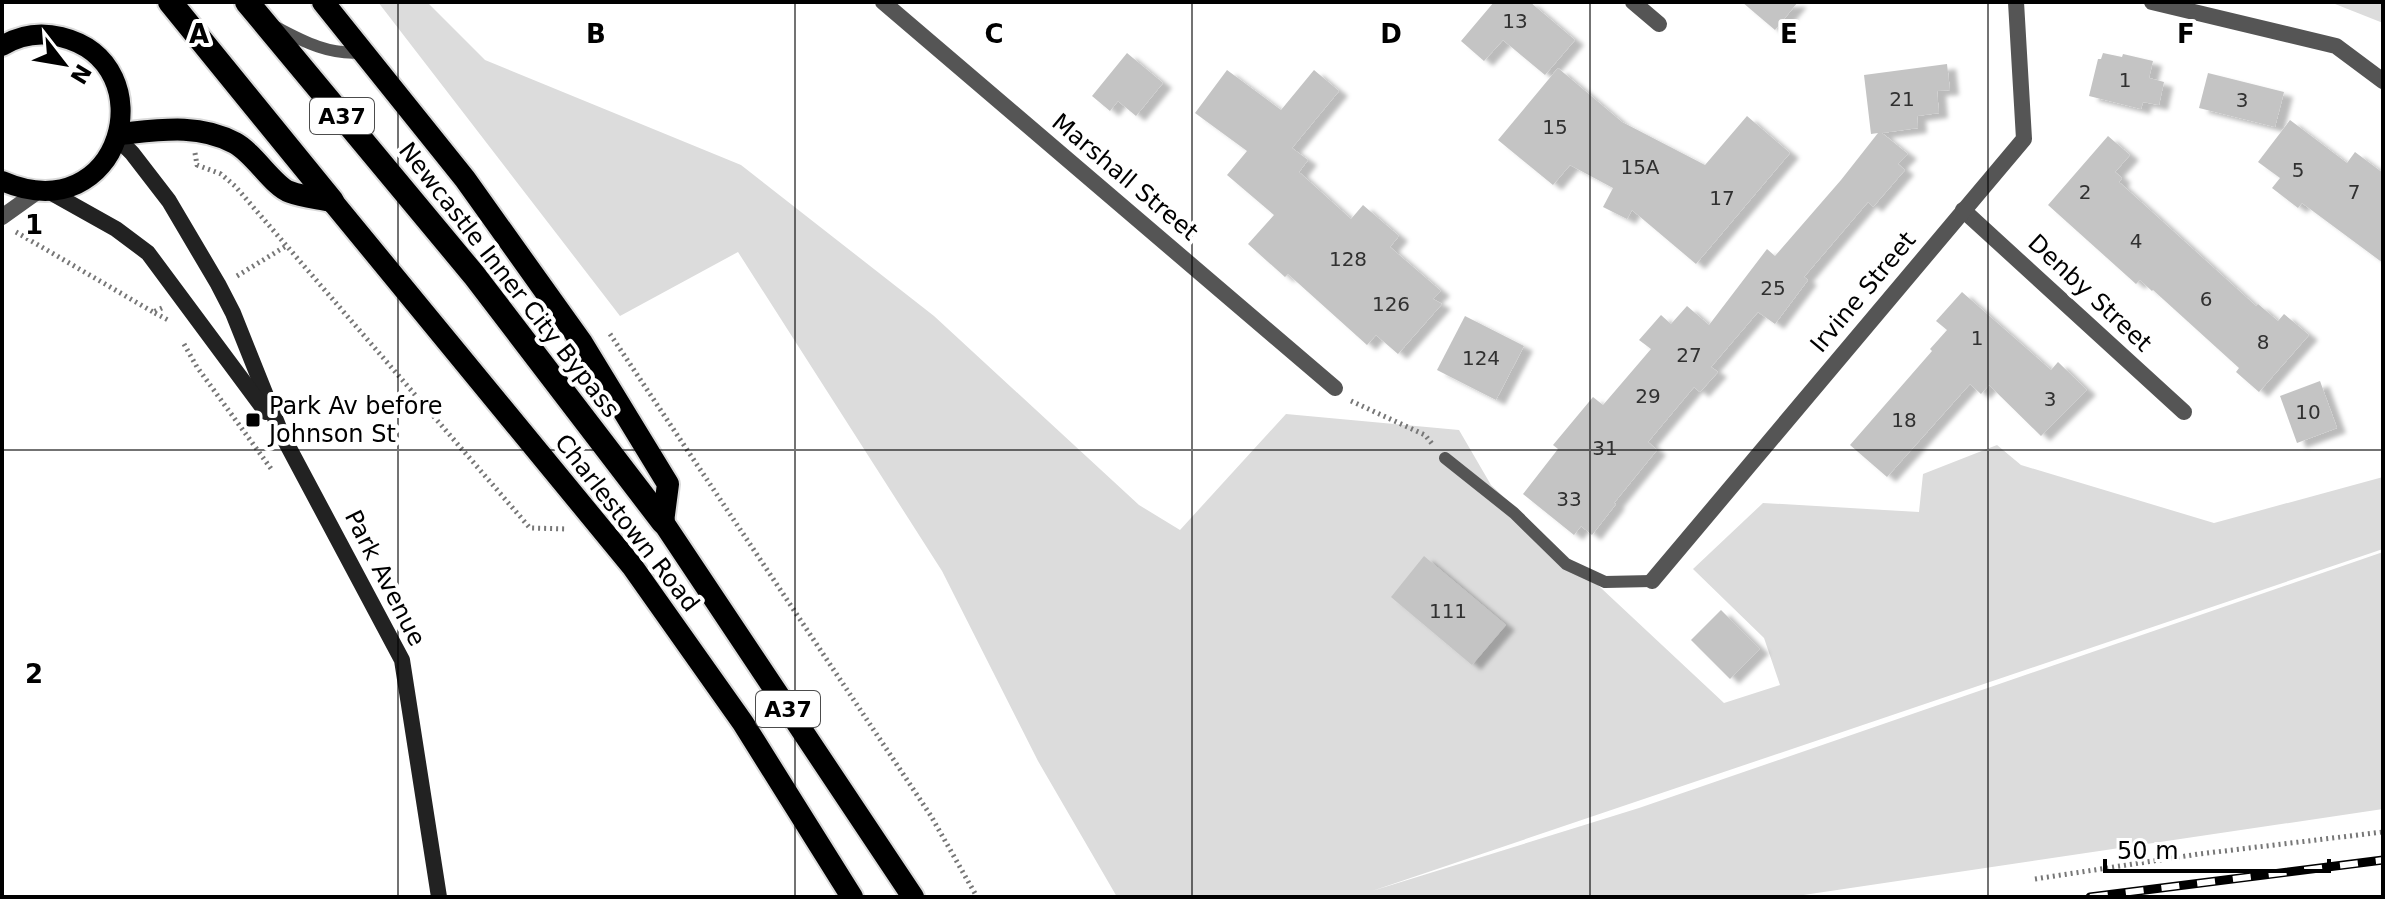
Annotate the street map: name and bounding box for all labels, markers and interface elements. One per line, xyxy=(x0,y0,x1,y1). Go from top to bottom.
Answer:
house number: 13 xyxy=(1502,9,1528,33)
text: A xyxy=(189,19,209,49)
text: B xyxy=(586,19,606,49)
text: C xyxy=(984,19,1004,49)
text: D xyxy=(1380,19,1402,49)
text: E xyxy=(1780,19,1798,49)
text: F xyxy=(2177,19,2195,49)
north arrow xyxy=(24,24,104,104)
text: N xyxy=(65,60,96,88)
house number: 1 xyxy=(2119,68,2131,92)
house number: 21 xyxy=(1889,87,1915,111)
house number: 3 xyxy=(2236,88,2248,112)
road number: A37 xyxy=(310,98,374,134)
street label: Marshall Street xyxy=(1046,108,1204,246)
house number: 15 xyxy=(1542,115,1568,139)
street label: Newcastle Inner City Bypass xyxy=(393,137,625,423)
house number: 15A xyxy=(1620,155,1660,179)
house number: 5 xyxy=(2292,158,2304,182)
house number: 2 xyxy=(2079,180,2091,204)
house number: 7 xyxy=(2348,180,2360,204)
house number: 17 xyxy=(1709,186,1735,210)
text: 1 xyxy=(25,210,43,240)
street label: Irvine Street xyxy=(1805,226,1921,358)
street label: Denby Street xyxy=(2023,229,2157,357)
house number: 4 xyxy=(2130,229,2142,253)
house number: 128 xyxy=(1329,247,1367,271)
house number: 25 xyxy=(1760,276,1786,300)
house number: 6 xyxy=(2200,287,2212,311)
house number: 126 xyxy=(1372,292,1410,316)
house number: 1 xyxy=(1971,326,1983,350)
house number: 8 xyxy=(2257,330,2269,354)
house number: 27 xyxy=(1676,343,1702,367)
house number: 124 xyxy=(1462,346,1500,370)
house number: 29 xyxy=(1635,384,1661,408)
house number: 3 xyxy=(2044,387,2056,411)
place label: Park Av before Johnson St xyxy=(267,392,443,448)
house number: 10 xyxy=(2295,400,2321,424)
house number: 18 xyxy=(1891,408,1917,432)
marker: Park Av before Johnson St xyxy=(244,411,262,429)
street label: Charlestown Road xyxy=(549,429,705,617)
house number: 31 xyxy=(1592,436,1618,460)
house number: 33 xyxy=(1556,487,1582,511)
street label: Park Avenue xyxy=(339,505,431,651)
house number: 111 xyxy=(1429,599,1467,623)
text: 2 xyxy=(25,659,43,689)
road number: A37 xyxy=(756,691,820,727)
scale bar xyxy=(2105,823,2329,873)
text: 50 m xyxy=(2117,837,2179,865)

